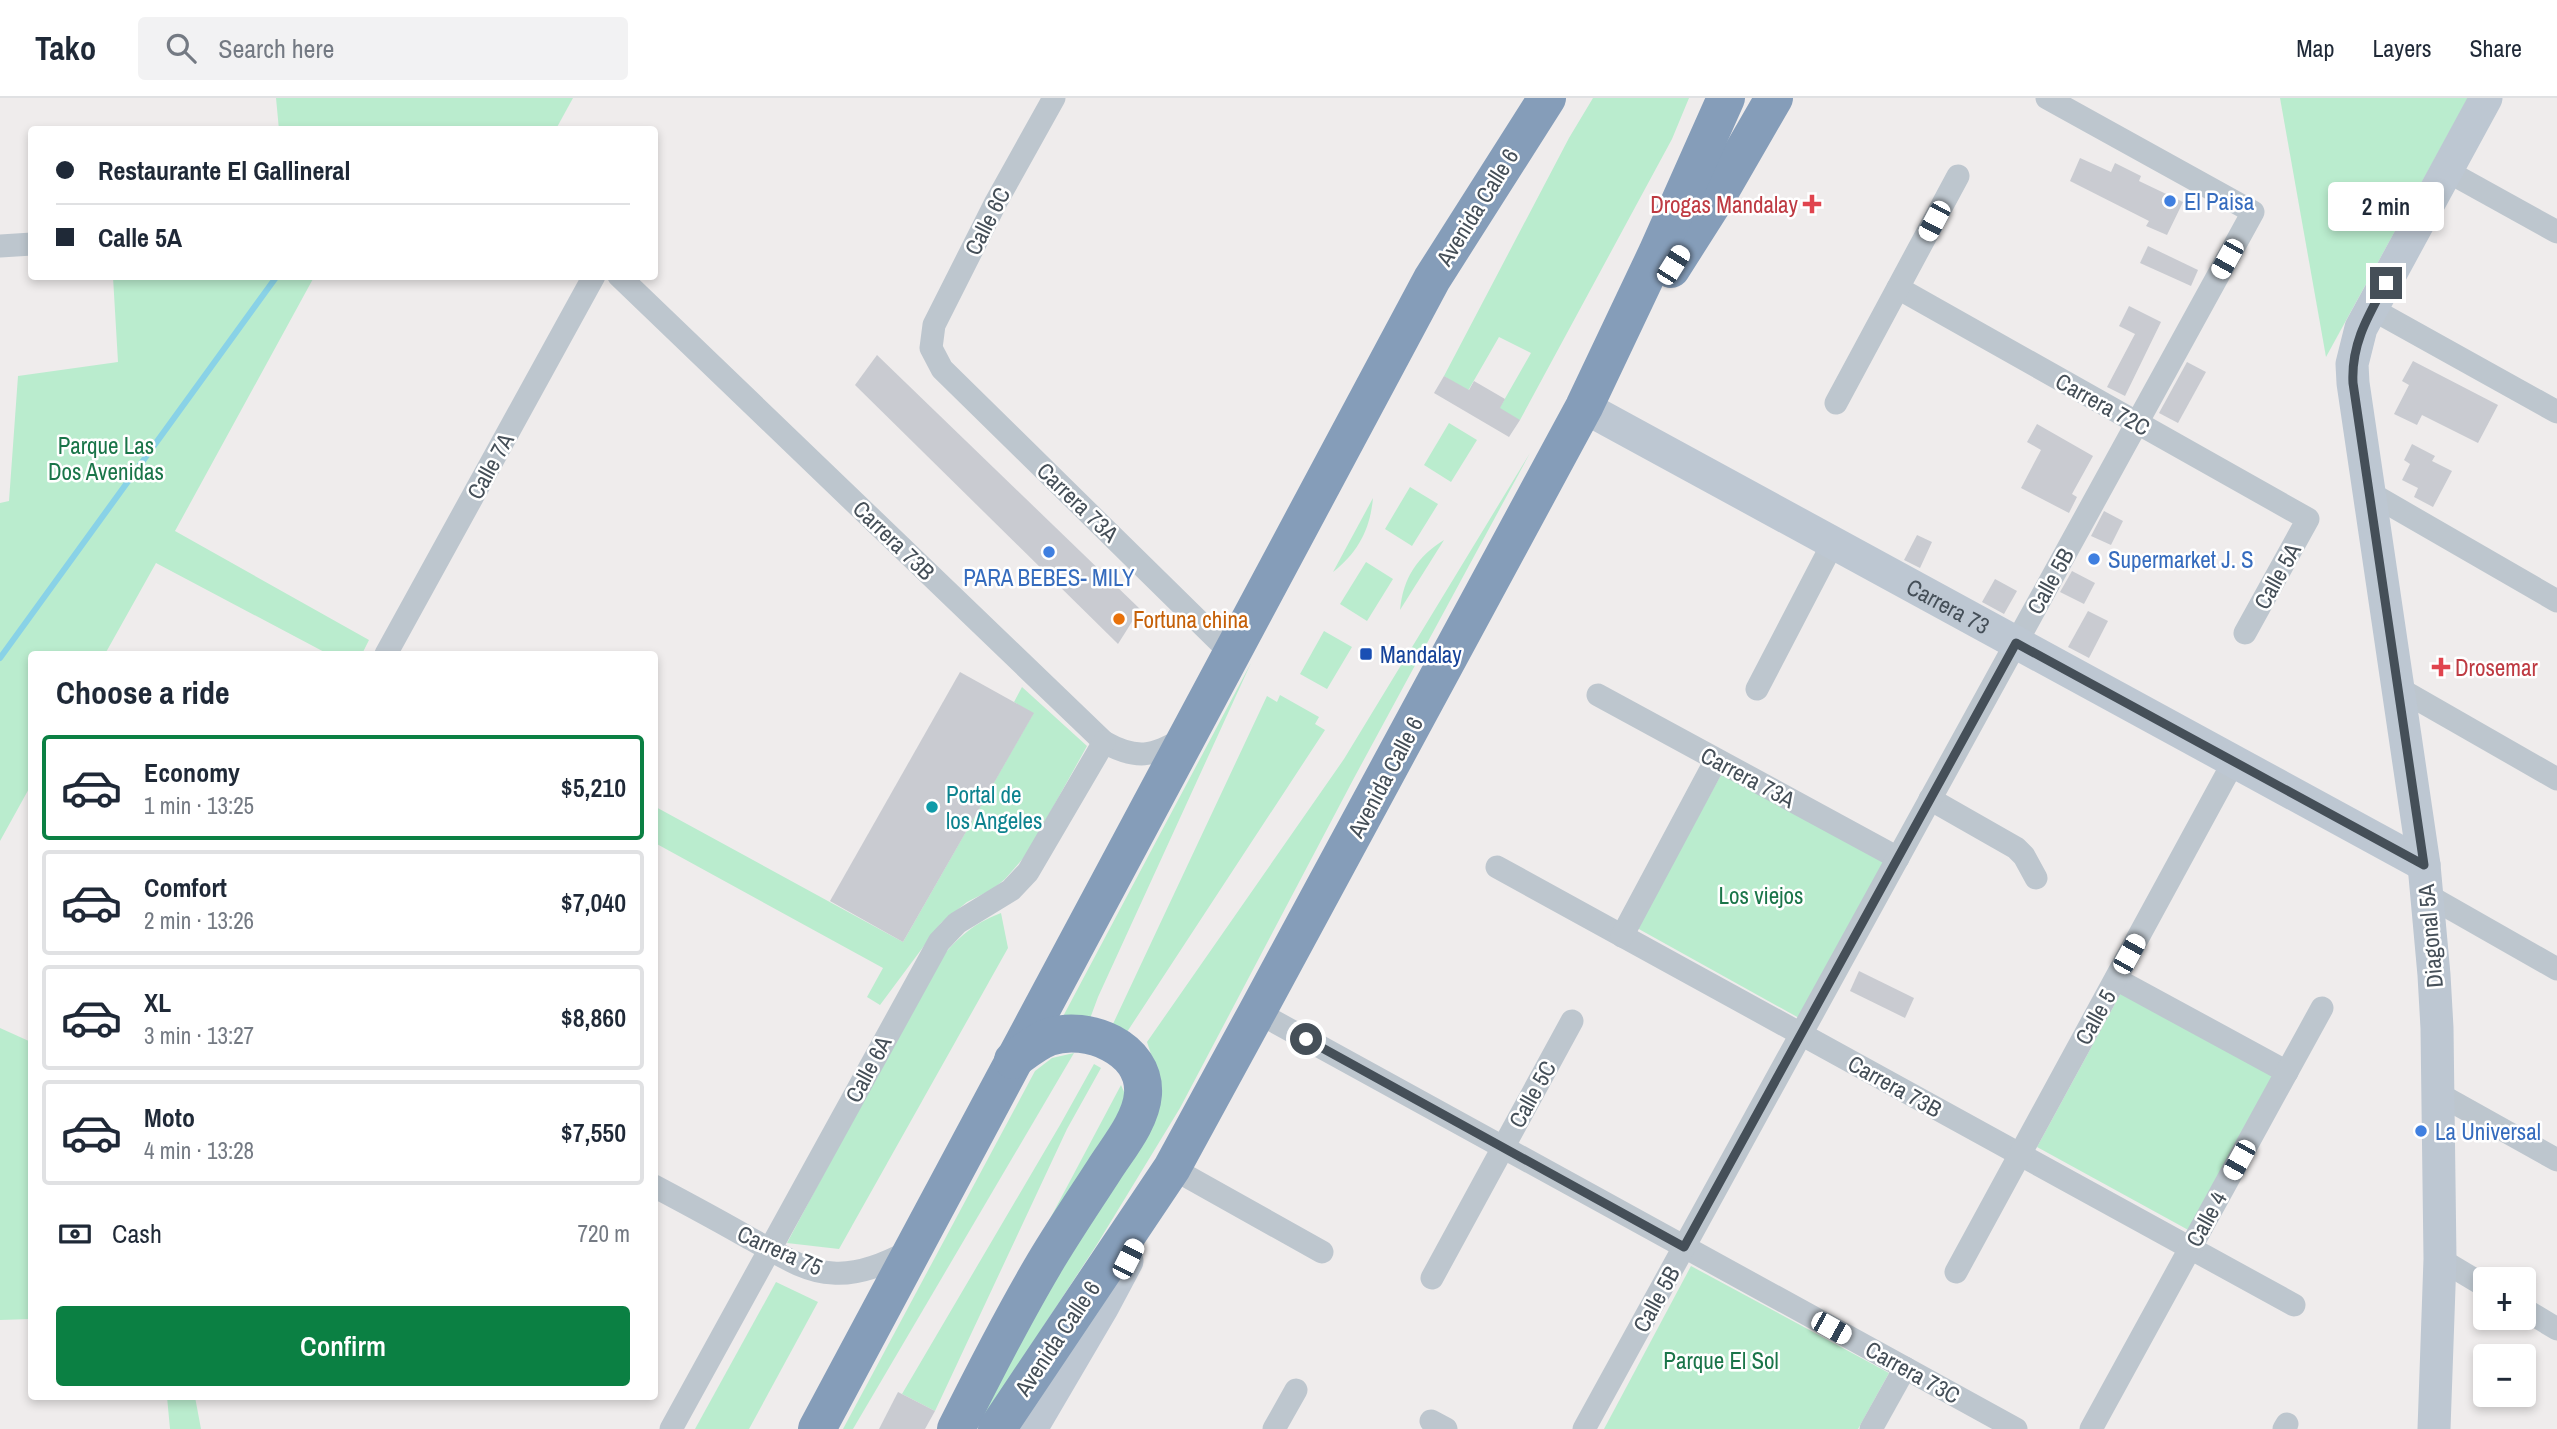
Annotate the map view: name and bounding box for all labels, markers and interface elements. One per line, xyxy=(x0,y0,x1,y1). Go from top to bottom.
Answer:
search box xyxy=(138,17,628,80)
text: Tako xyxy=(35,26,96,70)
icon: search xyxy=(162,29,200,67)
text: Search here xyxy=(218,31,334,66)
text: Map xyxy=(2296,32,2334,64)
text: Layers xyxy=(2372,32,2431,64)
text: Share xyxy=(2469,32,2522,64)
street label: Avenida Calle 6 xyxy=(1428,142,1525,272)
text: Restaurante El Gallineral xyxy=(98,153,350,188)
callout: 2 min xyxy=(2328,181,2444,230)
street label: Calle 6C xyxy=(957,182,1017,260)
place label: El Paisa xyxy=(2184,186,2255,217)
place label: Drogas Mandalay xyxy=(1650,189,1799,220)
text: 2 min xyxy=(2362,191,2410,222)
marker: El Paisa xyxy=(2162,193,2178,209)
marker: Drogas Mandalay xyxy=(1804,196,1820,212)
car xyxy=(1915,198,1954,244)
text: Calle 5A xyxy=(98,220,182,255)
car xyxy=(2208,236,2247,282)
car xyxy=(1653,242,1694,288)
route end xyxy=(2370,267,2402,299)
street label: Carrera 72C xyxy=(2050,365,2156,443)
street label: Calle 7A xyxy=(459,427,521,505)
park label: Parque Las Dos Avenidas xyxy=(48,430,164,487)
street label: Carrera 73A xyxy=(1030,455,1126,549)
street label: Carrera 73B xyxy=(846,493,942,587)
street label: Calle 5A xyxy=(2246,537,2308,615)
street label: Calle 5B xyxy=(2019,542,2081,620)
marker: PARA BEBES- MILY xyxy=(1041,544,1057,560)
place label: Supermarket J. S xyxy=(2108,544,2254,575)
marker: Supermarket J. S xyxy=(2086,551,2102,567)
place label: PARA BEBES- MILY xyxy=(963,562,1135,593)
street label: Carrera 73 xyxy=(1901,570,1995,641)
place label: Fortuna china xyxy=(1133,604,1249,635)
marker: Fortuna china xyxy=(1111,611,1127,627)
place label: Mandalay xyxy=(1380,639,1462,670)
marker: Mandalay xyxy=(1358,646,1374,662)
place label: Drosemar xyxy=(2455,652,2538,683)
marker: Drosemar xyxy=(2433,659,2449,675)
text: Choose a ride xyxy=(56,671,230,714)
street label: Avenida Calle 6 xyxy=(1340,711,1430,844)
street label: Carrera 73A xyxy=(1695,739,1801,815)
text: Economy xyxy=(144,755,240,790)
icon: car xyxy=(60,756,123,819)
text: $5,210 xyxy=(561,770,626,805)
place label: Portal de los Angeles xyxy=(946,779,1042,836)
text: 1 min · 13:25 xyxy=(144,790,254,821)
marker: Portal de los Angeles xyxy=(924,799,940,815)
text: Comfort xyxy=(144,870,227,905)
icon: car xyxy=(60,871,123,934)
park label: Los viejos xyxy=(1719,880,1803,911)
street label: Diagonal 5A xyxy=(2410,883,2450,989)
text: $7,040 xyxy=(561,885,626,920)
text: 2 min · 13:26 xyxy=(144,905,254,936)
car xyxy=(2110,931,2149,977)
street label: Calle 5 xyxy=(2067,984,2123,1050)
text: XL xyxy=(144,985,171,1020)
icon: car xyxy=(60,986,123,1049)
text: $8,860 xyxy=(561,1000,626,1035)
text: 3 min · 13:27 xyxy=(144,1020,254,1051)
route start xyxy=(1290,1023,1322,1055)
street label: Calle 6A xyxy=(838,1030,899,1108)
street label: Carrera 73B xyxy=(1843,1048,1947,1124)
street label: Calle 5C xyxy=(1501,1055,1563,1133)
text: Moto xyxy=(144,1100,195,1135)
icon: car xyxy=(60,1101,123,1164)
text: $7,550 xyxy=(561,1115,626,1150)
place label: La Universal xyxy=(2435,1116,2541,1147)
marker: La Universal xyxy=(2413,1123,2429,1139)
text: 4 min · 13:28 xyxy=(144,1135,254,1166)
car xyxy=(2220,1137,2259,1183)
street label: Calle 4 xyxy=(2178,1185,2234,1252)
icon: cash xyxy=(56,1215,94,1253)
text: Cash xyxy=(112,1216,162,1251)
text: 720 m xyxy=(578,1218,630,1249)
street label: Carrera 75 xyxy=(733,1218,827,1282)
car xyxy=(1110,1236,1147,1282)
street label: Calle 5B xyxy=(1625,1260,1687,1338)
map controls xyxy=(2473,1267,2536,1407)
button: + xyxy=(2473,1267,2536,1330)
street label: Avenida Calle 6 xyxy=(1006,1274,1107,1403)
button: Confirm xyxy=(56,1306,630,1386)
car xyxy=(1808,1309,1855,1347)
street label: Carrera 73C xyxy=(1860,1333,1966,1411)
button: − xyxy=(2473,1344,2536,1407)
park label: Parque El Sol xyxy=(1663,1345,1779,1376)

